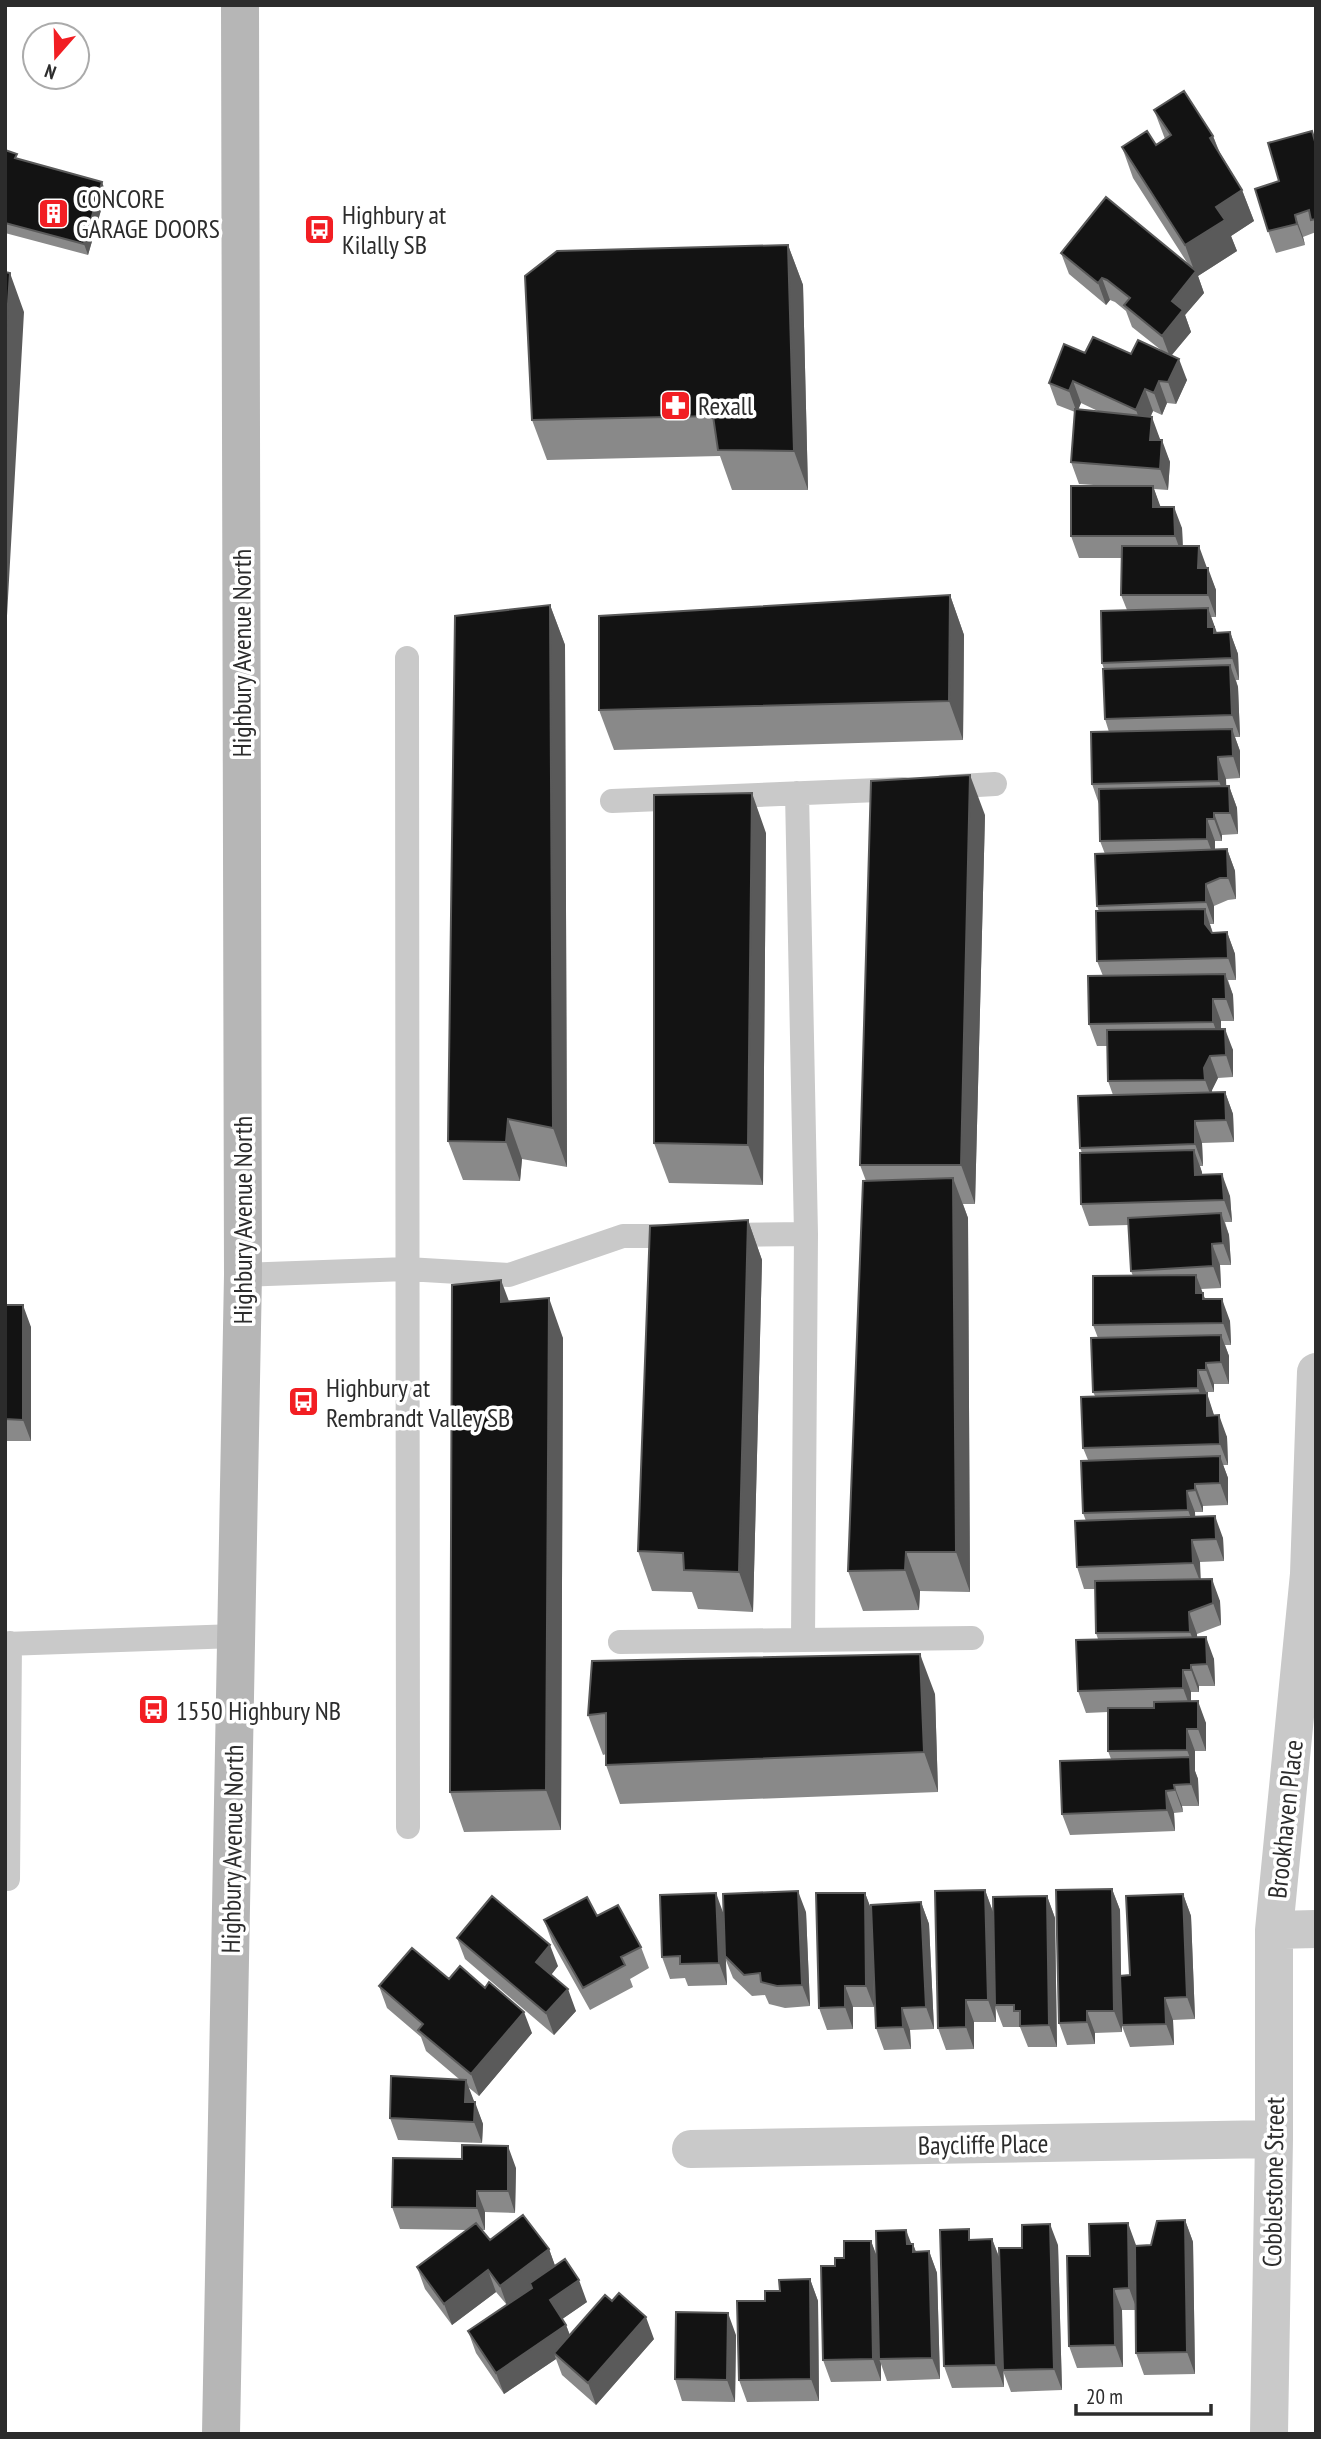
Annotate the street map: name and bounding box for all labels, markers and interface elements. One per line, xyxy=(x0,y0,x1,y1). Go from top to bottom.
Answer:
north arrow xyxy=(21,21,91,91)
text: N xyxy=(41,59,59,85)
place label: CONCORE GARAGE DOORS xyxy=(76,182,220,245)
building icon: CONCORE GARAGE DOORS xyxy=(36,196,70,230)
place label: Highbury at Kilally SB xyxy=(342,198,446,261)
bus stop icon: Highbury at Kilally SB xyxy=(302,212,336,246)
pharmacy icon: Rexall xyxy=(658,388,692,422)
place label: Rexall xyxy=(698,389,753,422)
street label: Highbury Avenue North xyxy=(225,549,258,757)
street label: Highbury Avenue North xyxy=(226,1116,259,1324)
place label: Highbury at Rembrandt Valley SB xyxy=(326,1371,510,1434)
bus stop icon: Highbury at Rembrandt Valley SB xyxy=(286,1385,320,1419)
bus stop icon: 1550 Highbury NB xyxy=(136,1693,170,1727)
place label: 1550 Highbury NB xyxy=(176,1694,341,1727)
street label: Brookhaven Place xyxy=(1260,1738,1310,1900)
street label: Highbury Avenue North xyxy=(214,1744,250,1954)
street label: Cobblestone Street xyxy=(1255,2097,1291,2267)
street label: Baycliffe Place xyxy=(917,2126,1049,2162)
scale bar xyxy=(1076,2372,1211,2416)
text: 20 m xyxy=(1086,2383,1123,2410)

